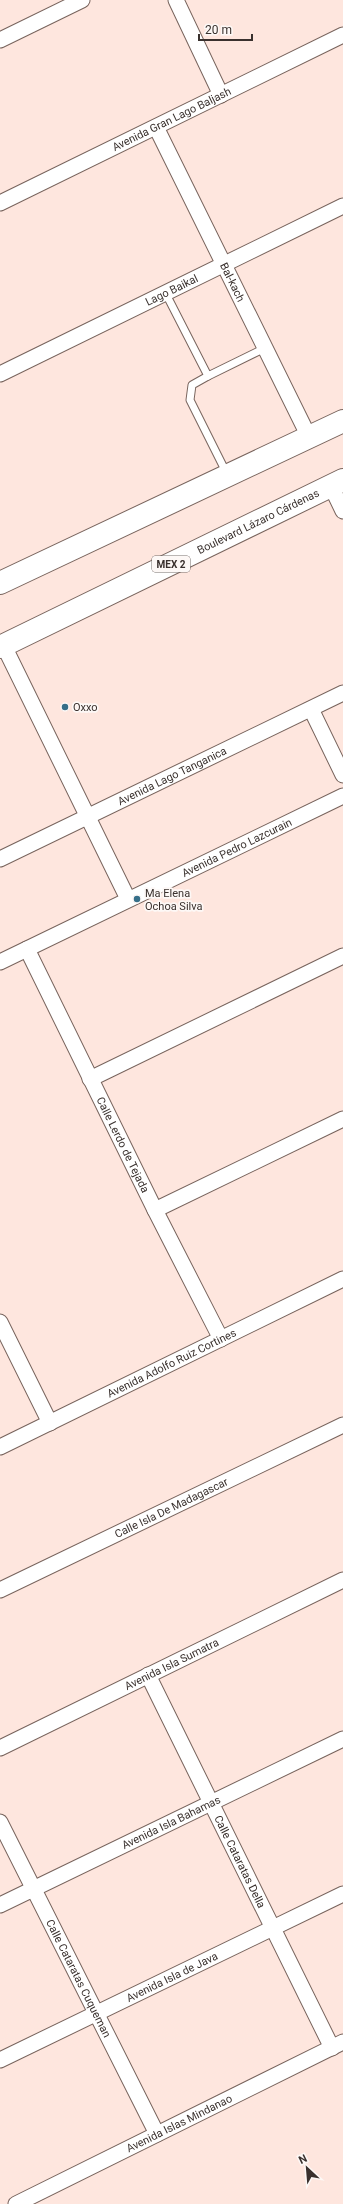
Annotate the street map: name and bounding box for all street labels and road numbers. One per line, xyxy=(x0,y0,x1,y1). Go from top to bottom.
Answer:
street label: Avenida Gran Lago Baljash xyxy=(110,84,233,154)
street label: Bal-kach xyxy=(217,260,248,304)
street label: Lago Baikal xyxy=(143,272,200,308)
street label: Boulevard Lázaro Cárdenas xyxy=(195,486,321,557)
road number: MEX 2 xyxy=(152,556,190,572)
street label: Avenida Lago Tanganica xyxy=(115,744,228,808)
street label: Avenida Pedro Lazcurain xyxy=(180,815,294,880)
street label: Calle Lerdo de Tejada xyxy=(94,1095,152,1195)
street label: Avenida Adolfo Ruiz Cortines xyxy=(105,1326,238,1400)
street label: Calle Isla De Madagascar xyxy=(112,1475,230,1540)
street label: Avenida Isla Sumatra xyxy=(122,1635,221,1693)
street label: Avenida Isla Bahamas xyxy=(120,1793,223,1852)
street label: Calle Cataratas Della xyxy=(212,1813,268,1910)
street label: Calle Cataratas Cuqueman xyxy=(44,1917,114,2040)
street label: Avenida Isla de Java xyxy=(124,1949,220,2004)
street label: Avenida Islas Mindanao xyxy=(124,2092,234,2155)

